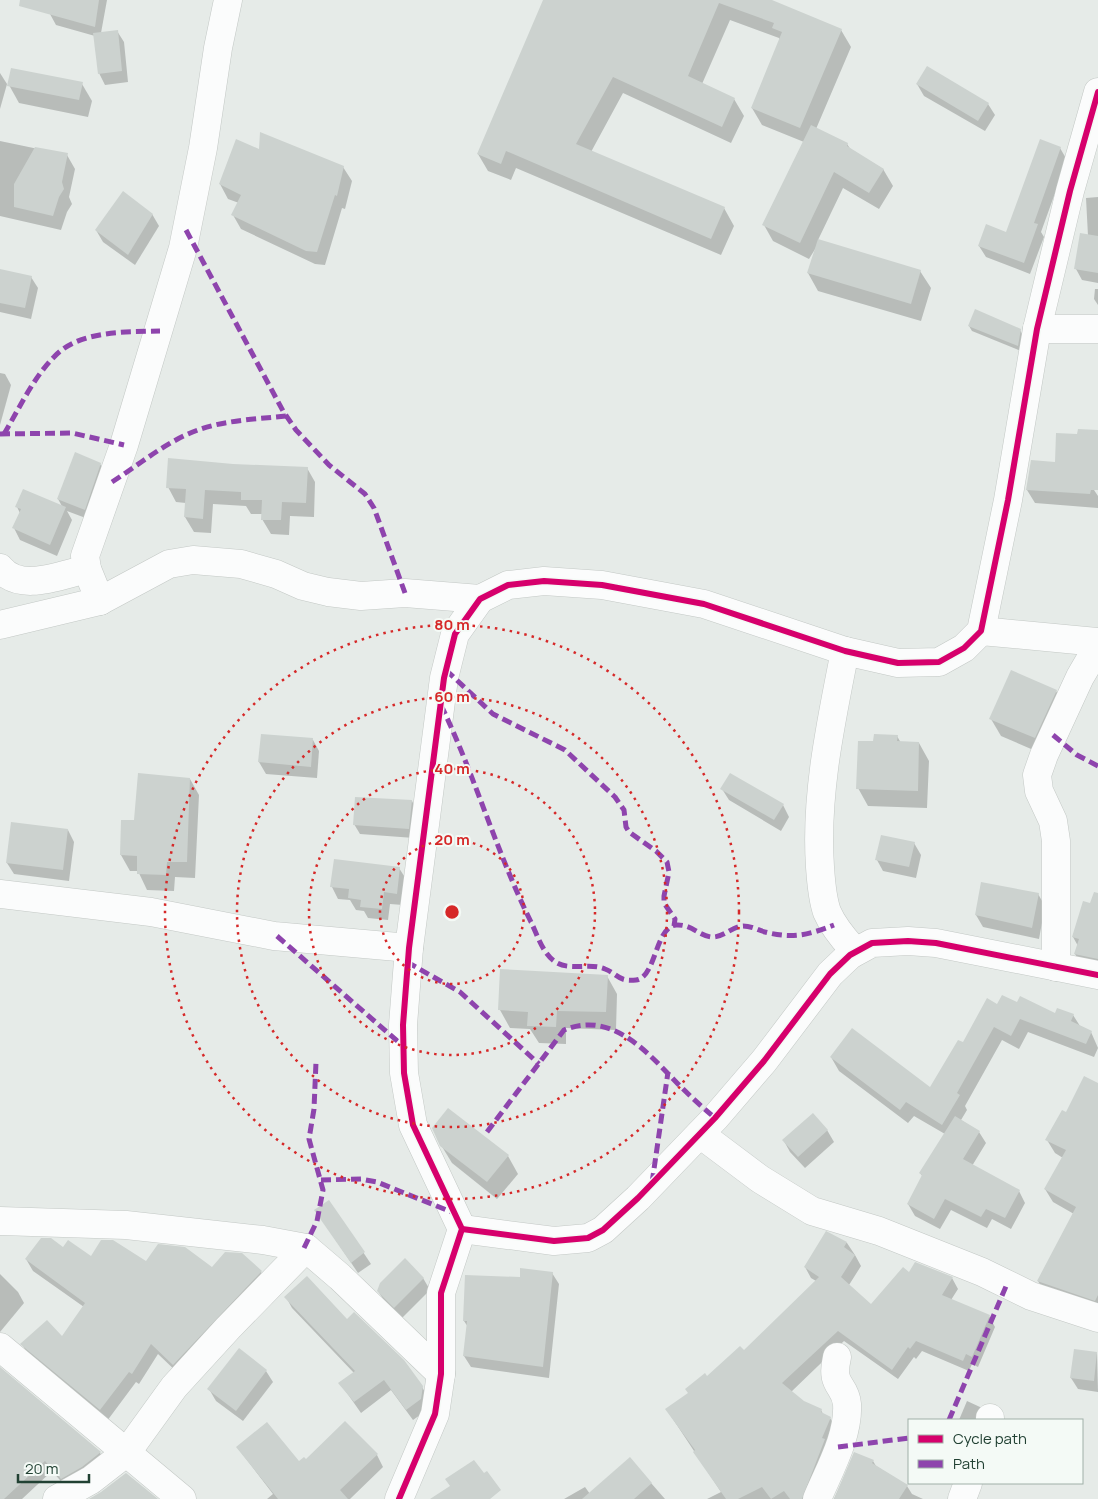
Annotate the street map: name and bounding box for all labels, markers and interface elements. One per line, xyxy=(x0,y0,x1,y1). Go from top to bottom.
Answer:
text: 80 m xyxy=(434,614,470,635)
text: 60 m xyxy=(434,686,470,707)
text: 40 m xyxy=(434,758,470,779)
text: 20 m xyxy=(434,829,470,850)
centre of rings xyxy=(443,903,461,921)
legend xyxy=(908,1419,1083,1484)
text: Cycle path xyxy=(953,1428,1027,1449)
scale bar xyxy=(18,1452,89,1484)
text: Path xyxy=(953,1453,985,1474)
text: 20 m xyxy=(25,1458,58,1479)

